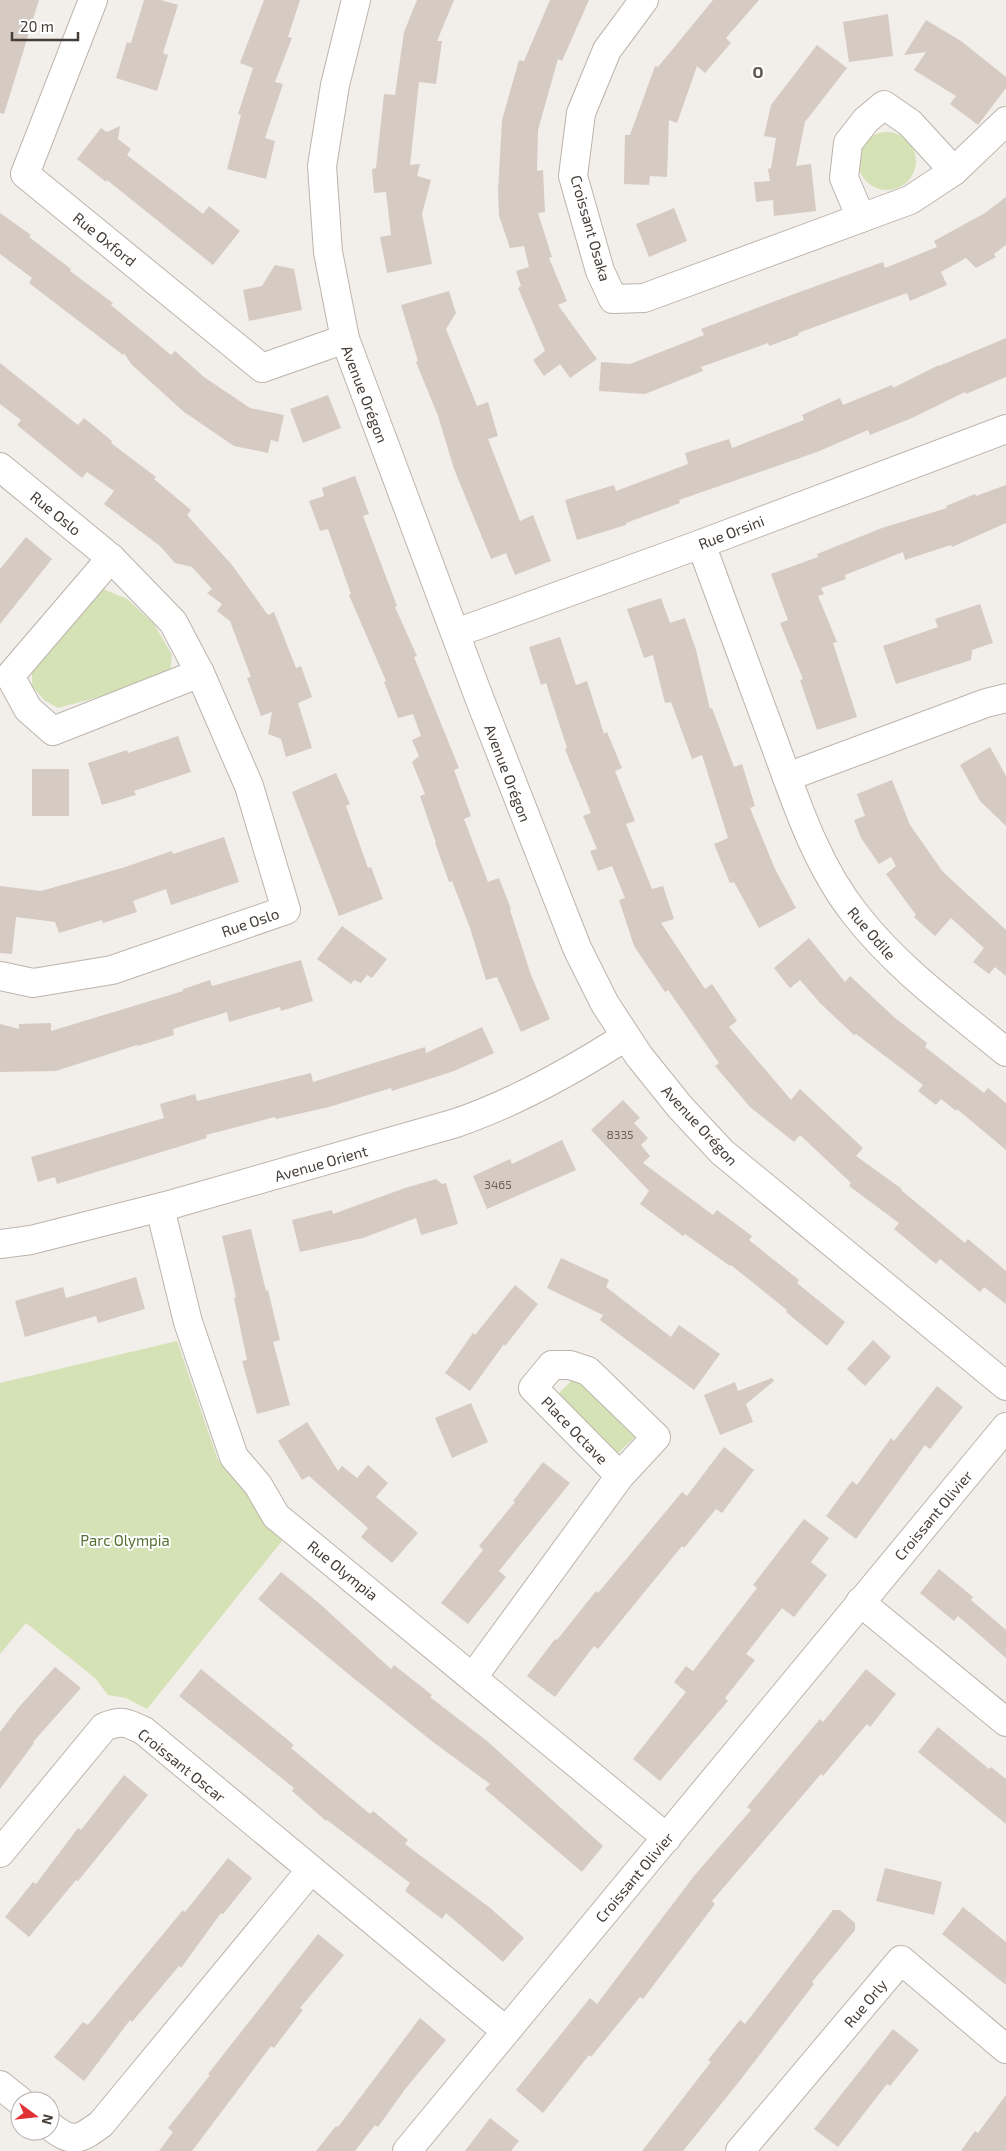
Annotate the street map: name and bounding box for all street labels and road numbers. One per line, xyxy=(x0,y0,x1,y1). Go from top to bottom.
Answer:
street label: Croissant Osaka xyxy=(567,173,615,283)
street label: Rue Oxford xyxy=(70,208,140,270)
street label: Avenue Orégon xyxy=(338,343,392,445)
street label: Rue Oslo xyxy=(27,487,85,539)
street label: Rue Orsini xyxy=(696,511,766,553)
street label: Avenue Orégon xyxy=(481,722,535,824)
street label: Rue Odile xyxy=(844,903,900,963)
street label: Rue Oslo xyxy=(219,904,281,940)
street label: Avenue Orégon xyxy=(658,1081,742,1169)
street label: Avenue Orient xyxy=(272,1141,370,1185)
street label: Place Octave xyxy=(538,1392,612,1468)
street label: Croissant Olivier xyxy=(890,1466,976,1564)
street label: Rue Olympia xyxy=(304,1536,382,1604)
street label: Croissant Oscar xyxy=(135,1724,229,1806)
street label: Croissant Olivier xyxy=(591,1828,677,1926)
street label: Rue Orly xyxy=(840,1975,890,2031)

